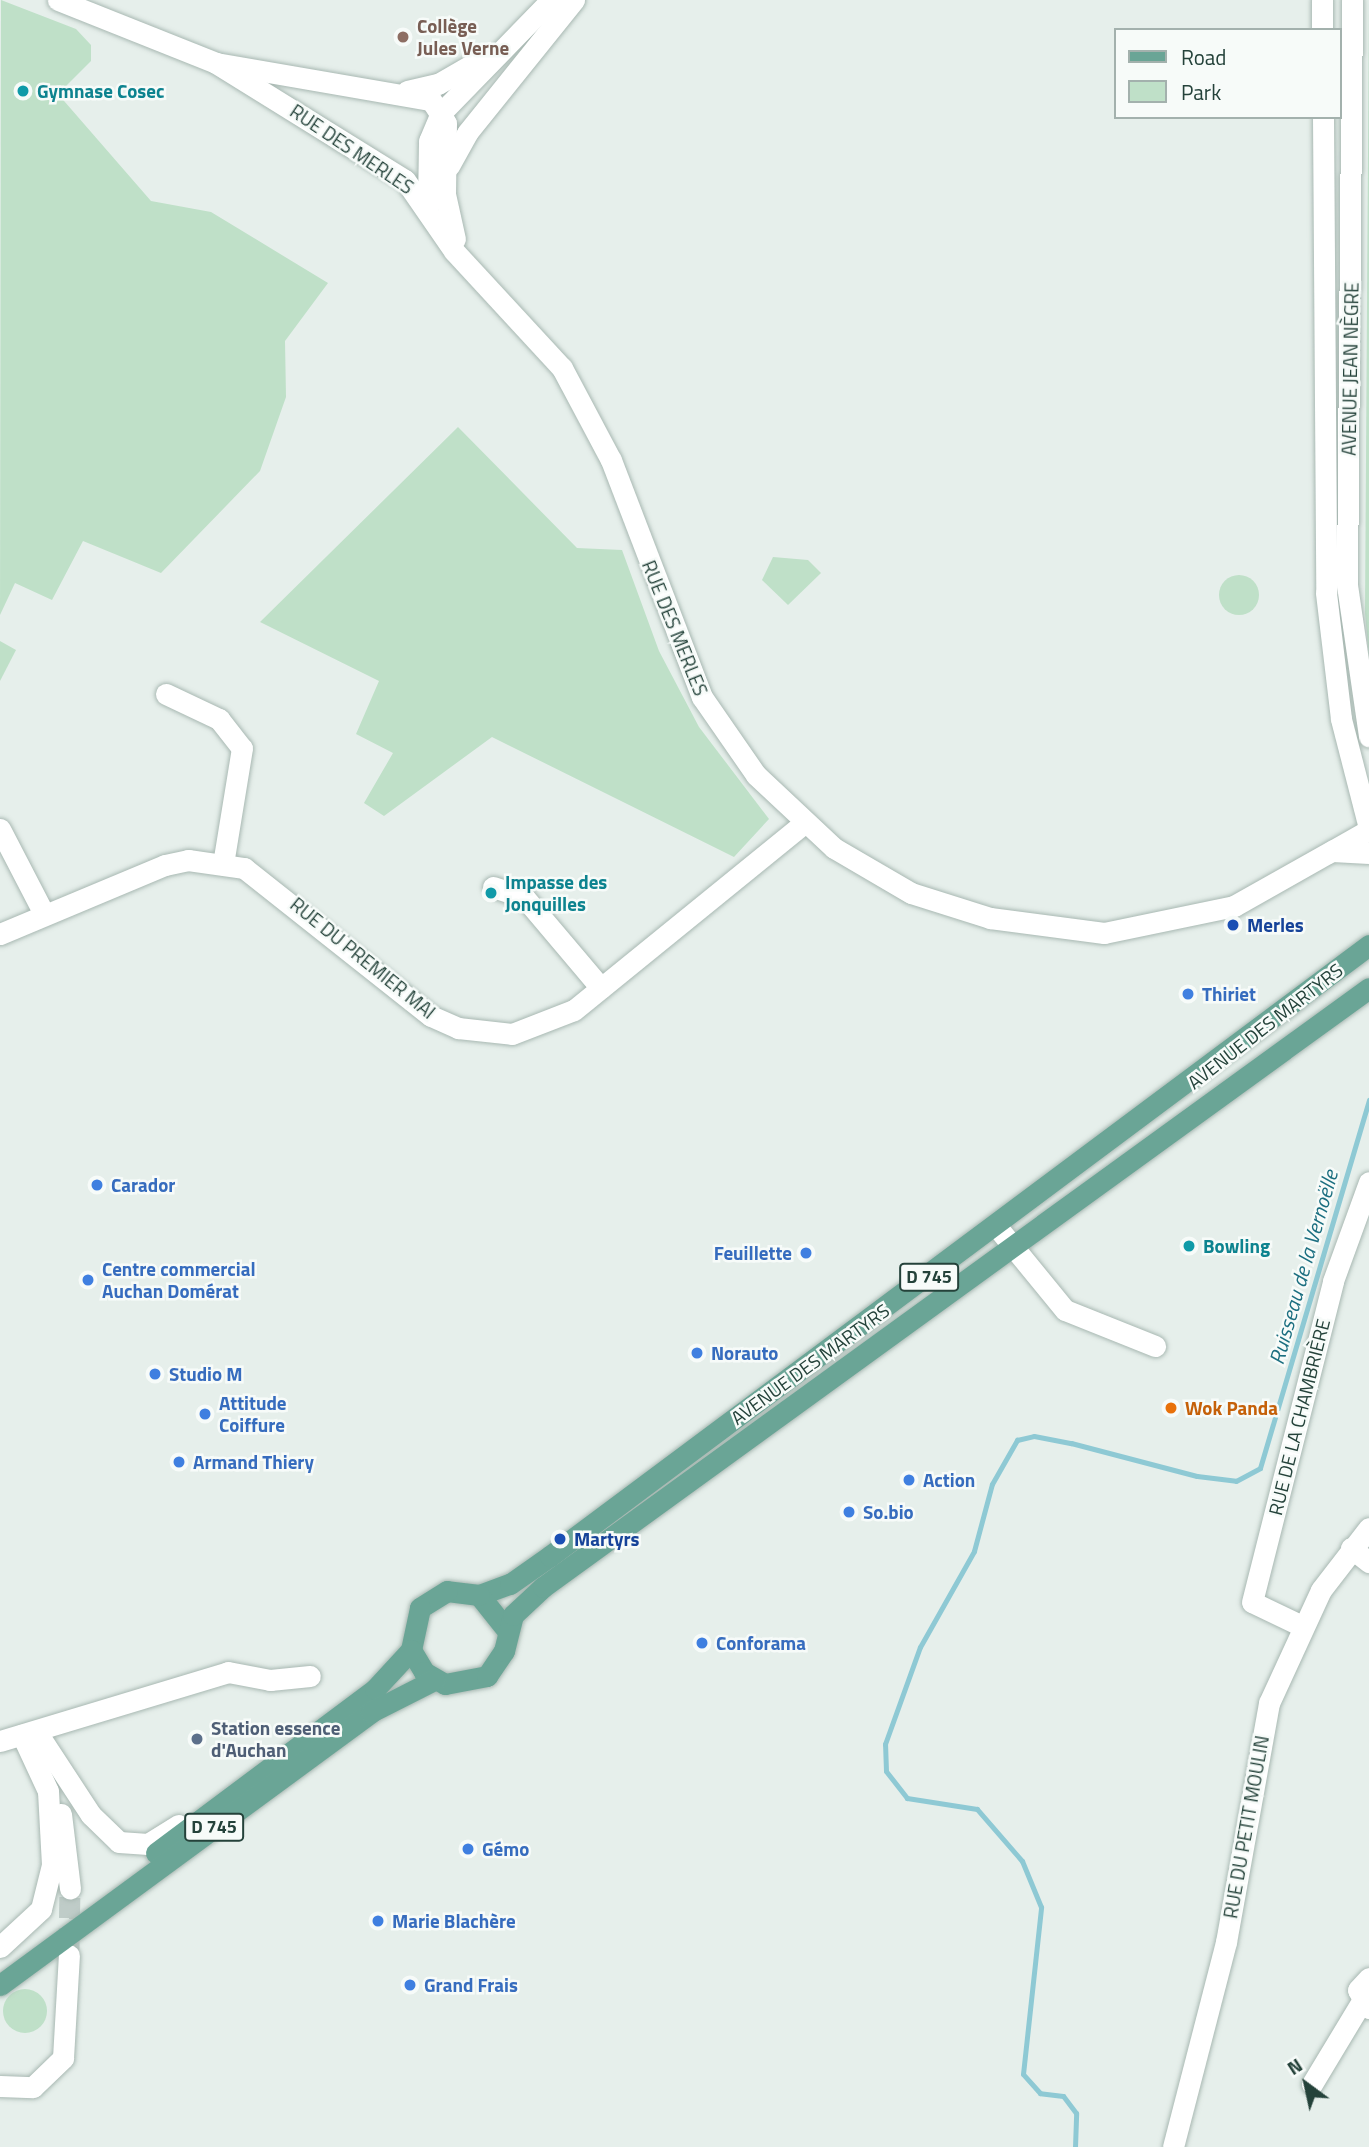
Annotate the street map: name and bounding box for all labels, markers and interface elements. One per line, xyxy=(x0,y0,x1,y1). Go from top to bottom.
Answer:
place label: Collège Jules Verne xyxy=(417,15,509,59)
legend xyxy=(1114,28,1341,119)
marker: Collège Jules Verne xyxy=(395,29,411,45)
text: Road xyxy=(1181,41,1226,73)
text: Park xyxy=(1181,76,1221,108)
place label: Gymnase Cosec xyxy=(37,80,164,102)
marker: Gymnase Cosec xyxy=(15,83,31,99)
street label: RUE DES MERLES xyxy=(286,99,418,199)
street label: AVENUE JEAN NÈGRE xyxy=(1337,282,1363,456)
street label: RUE DES MERLES xyxy=(637,557,713,699)
place label: Impasse des Jonquilles xyxy=(505,871,607,915)
marker: Impasse des Jonquilles xyxy=(483,885,499,901)
street label: RUE DU PREMIER MAI xyxy=(286,893,440,1023)
place label: Merles xyxy=(1247,914,1304,936)
marker: Merles xyxy=(1225,917,1241,933)
street label: AVENUE DES MARTYRS xyxy=(1183,958,1347,1094)
place label: Thiriet xyxy=(1202,983,1256,1005)
marker: Thiriet xyxy=(1180,986,1196,1002)
water label: Ruisseau de la Vernoëlle xyxy=(1263,1167,1343,1367)
place label: Carador xyxy=(111,1174,175,1196)
marker: Carador xyxy=(89,1177,105,1193)
place label: Bowling xyxy=(1203,1235,1270,1257)
marker: Bowling xyxy=(1181,1238,1197,1254)
place label: Feuillette xyxy=(714,1242,792,1264)
marker: Feuillette xyxy=(798,1245,814,1261)
place label: Centre commercial Auchan Domérat xyxy=(102,1258,256,1302)
road number: D 745 xyxy=(898,1262,960,1292)
marker: Centre commercial Auchan Domérat xyxy=(80,1272,96,1288)
street label: AVENUE DES MARTYRS xyxy=(726,1299,894,1429)
street label: RUE DE LA CHAMBRIÈRE xyxy=(1264,1317,1334,1517)
place label: Norauto xyxy=(711,1342,778,1364)
marker: Norauto xyxy=(689,1345,705,1361)
place label: Studio M xyxy=(169,1363,243,1385)
marker: Studio M xyxy=(147,1366,163,1382)
place label: Attitude Coiffure xyxy=(219,1392,287,1436)
place label: Wok Panda xyxy=(1185,1397,1278,1419)
marker: Wok Panda xyxy=(1163,1400,1179,1416)
marker: Attitude Coiffure xyxy=(197,1406,213,1422)
place label: Armand Thiery xyxy=(193,1451,314,1473)
marker: Armand Thiery xyxy=(171,1454,187,1470)
place label: Action xyxy=(923,1469,975,1491)
marker: Action xyxy=(901,1472,917,1488)
place label: So.bio xyxy=(863,1501,914,1523)
marker: So.bio xyxy=(841,1504,857,1520)
place label: Martyrs xyxy=(574,1528,640,1550)
marker: Martyrs xyxy=(552,1531,568,1547)
place label: Conforama xyxy=(716,1632,806,1654)
marker: Conforama xyxy=(694,1635,710,1651)
place label: Station essence d'Auchan xyxy=(211,1717,340,1761)
marker: Station essence d'Auchan xyxy=(189,1731,205,1747)
street label: RUE DU PETIT MOULIN xyxy=(1219,1734,1273,1920)
road number: D 745 xyxy=(182,1812,246,1842)
place label: Gémo xyxy=(482,1838,529,1860)
marker: Gémo xyxy=(460,1841,476,1857)
place label: Marie Blachère xyxy=(392,1910,516,1932)
marker: Marie Blachère xyxy=(370,1913,386,1929)
place label: Grand Frais xyxy=(424,1974,518,1996)
marker: Grand Frais xyxy=(402,1977,418,1993)
north arrow xyxy=(1271,2049,1341,2119)
text: N xyxy=(1281,2050,1308,2082)

